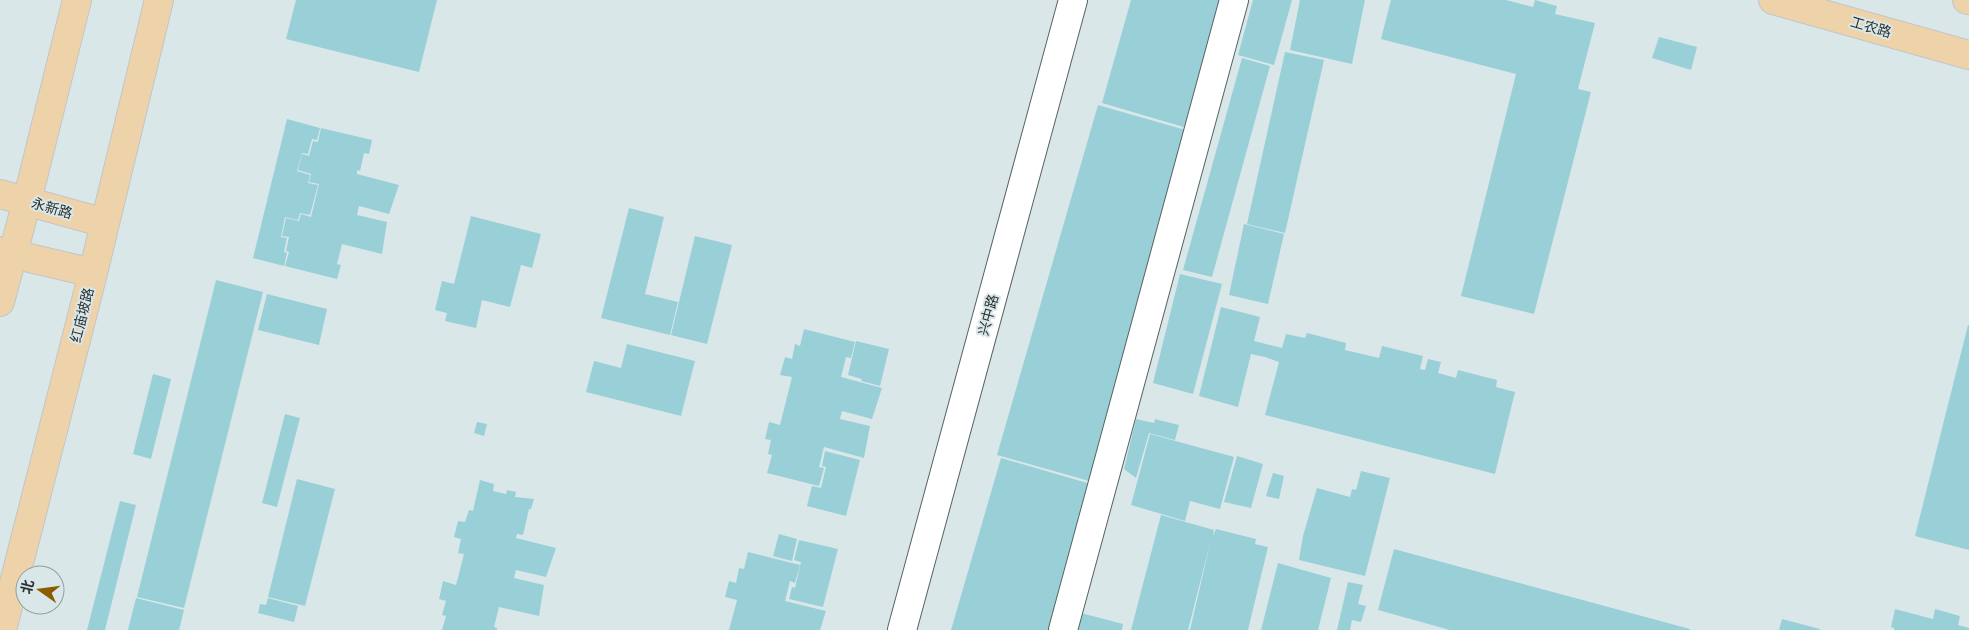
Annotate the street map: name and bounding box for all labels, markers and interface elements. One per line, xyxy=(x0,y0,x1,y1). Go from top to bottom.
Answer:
street label: 工农路 xyxy=(1848,13,1894,41)
street label: 永新路 xyxy=(29,194,75,222)
street label: 红庙坡路 xyxy=(66,286,98,344)
street label: 兴中路 xyxy=(974,292,1002,338)
north arrow xyxy=(15,565,65,615)
text: 北 xyxy=(17,578,38,596)

